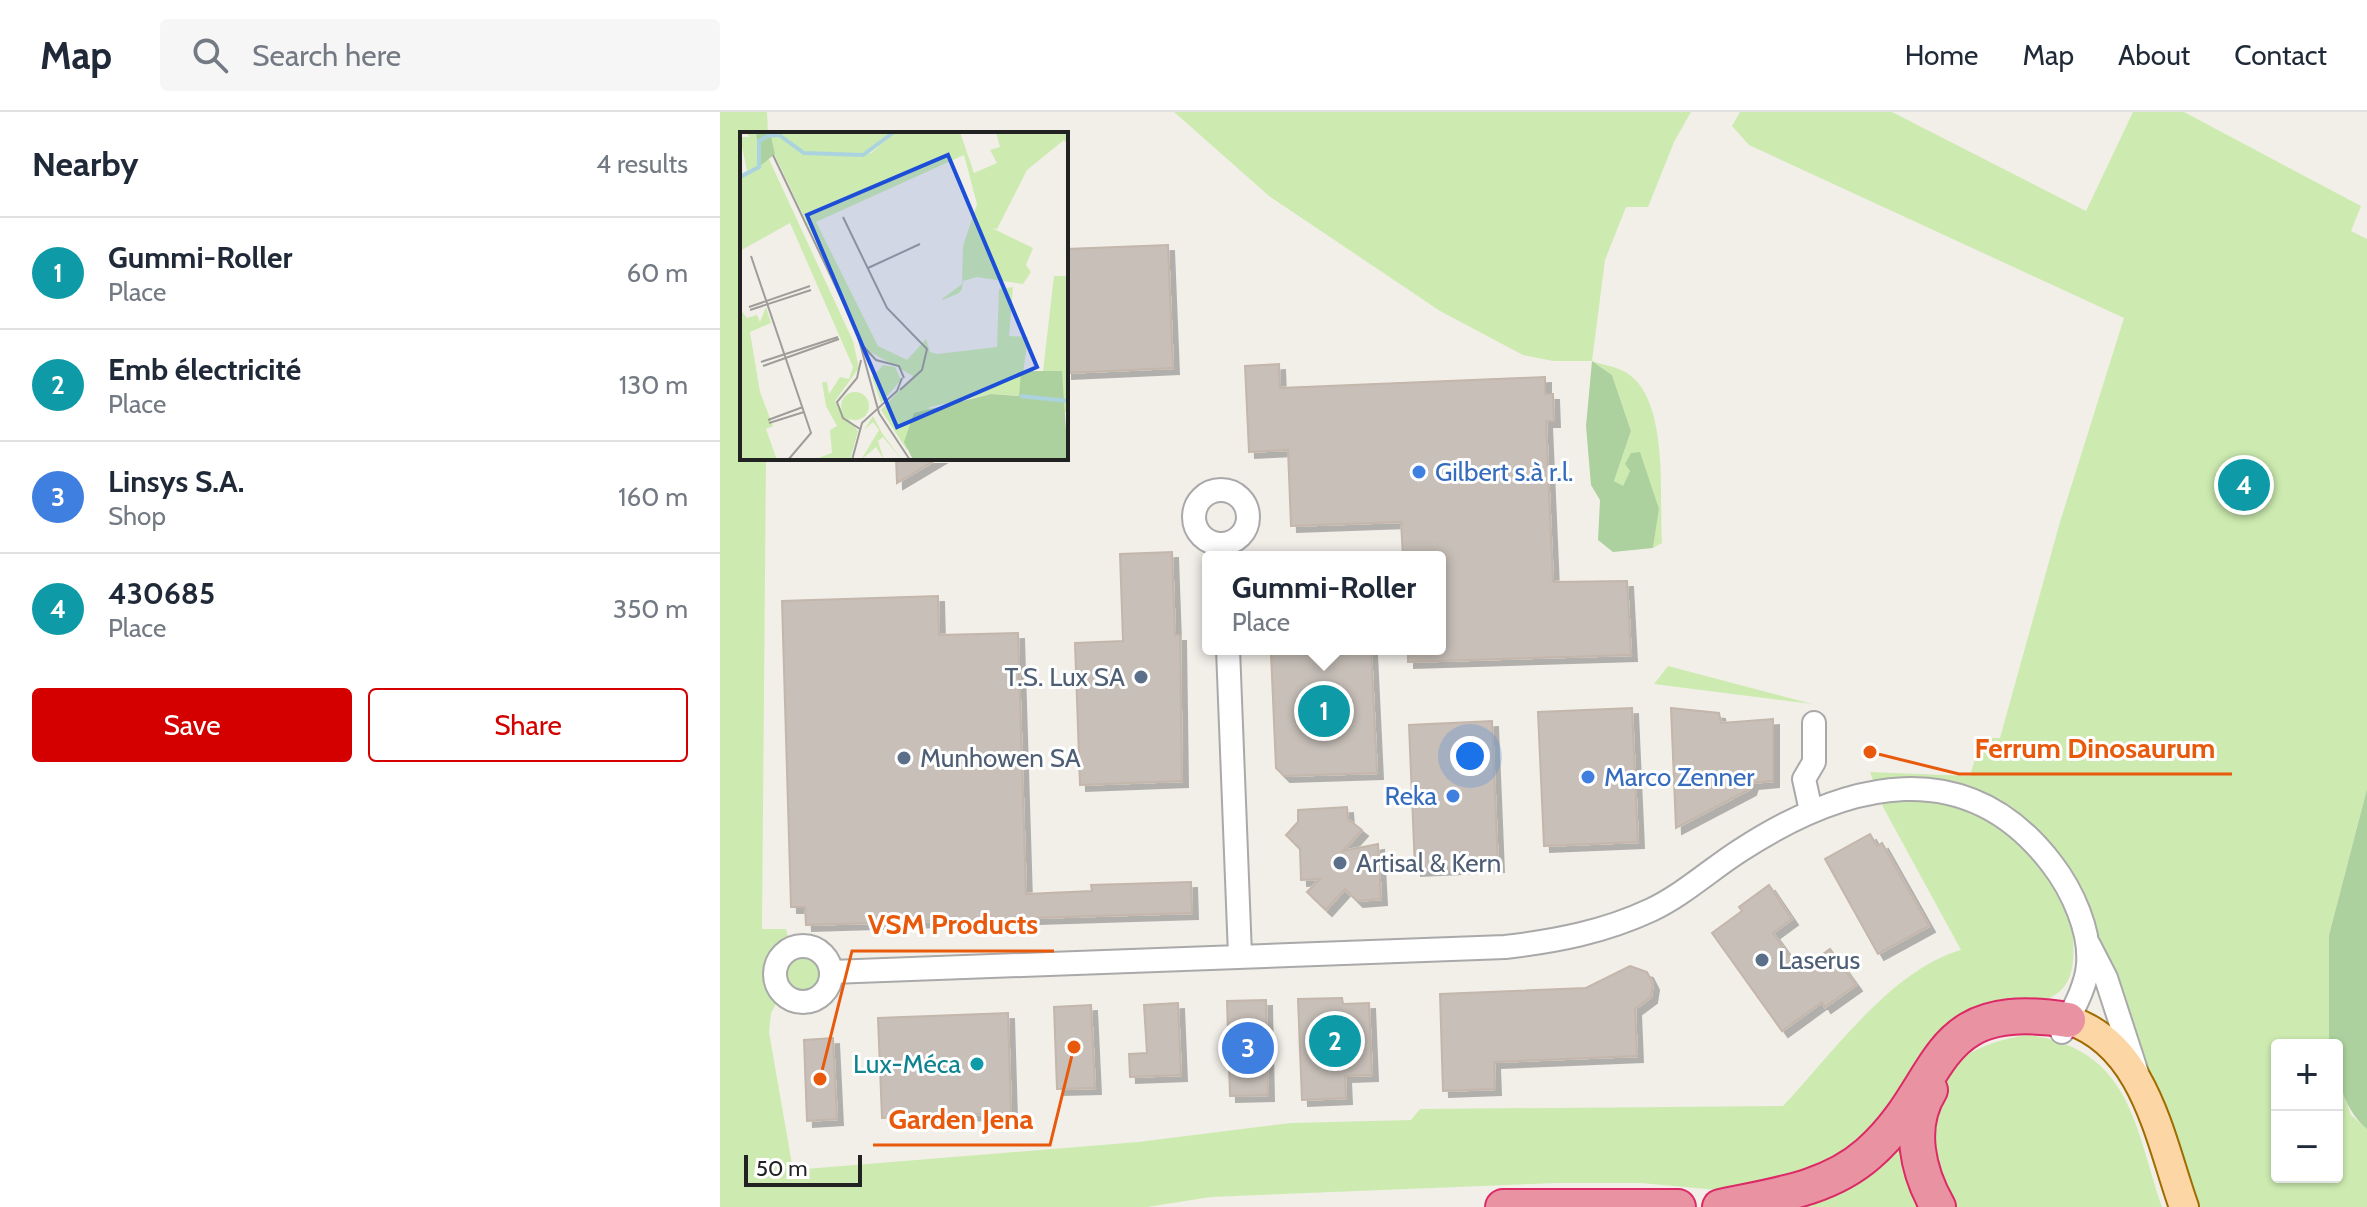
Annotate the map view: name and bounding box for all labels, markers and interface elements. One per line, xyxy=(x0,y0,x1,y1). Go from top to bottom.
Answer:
search box xyxy=(160,19,720,91)
text: Map xyxy=(40,32,112,79)
icon: search xyxy=(188,33,232,77)
text: Search here xyxy=(252,37,401,74)
text: Home xyxy=(1905,38,1978,72)
text: Map xyxy=(2022,38,2074,72)
text: About xyxy=(2118,38,2190,72)
text: Contact xyxy=(2234,38,2327,72)
inset map xyxy=(740,132,1068,460)
text: Nearby xyxy=(32,143,139,185)
text: 4 results xyxy=(596,148,688,180)
text: Gummi-Roller xyxy=(108,239,292,276)
text: 1 xyxy=(53,257,63,289)
text: 60 m xyxy=(626,257,688,289)
text: Place xyxy=(108,276,166,308)
text: Emb électricité xyxy=(108,351,301,388)
text: 2 xyxy=(51,369,65,401)
text: 130 m xyxy=(619,369,688,401)
text: Place xyxy=(108,388,166,420)
pin: 4 xyxy=(2218,455,2270,515)
place label: Gilbert s.à r.l. xyxy=(1435,456,1573,488)
text: Linsys S.A. xyxy=(108,463,244,500)
marker: Gilbert s.à r.l. xyxy=(1410,463,1428,481)
text: 3 xyxy=(51,481,65,513)
text: 160 m xyxy=(618,481,688,513)
text: Shop xyxy=(108,500,166,532)
popup xyxy=(1202,551,1446,655)
text: Gummi-Roller xyxy=(1232,569,1416,606)
text: 430685 xyxy=(108,575,215,612)
text: 4 xyxy=(50,593,66,625)
text: 350 m xyxy=(613,593,688,625)
text: Place xyxy=(1232,606,1290,638)
text: Place xyxy=(108,612,166,644)
place label: T.S. Lux SA xyxy=(1005,661,1125,693)
marker: T.S. Lux SA xyxy=(1132,668,1150,686)
pin: 1 xyxy=(1298,681,1350,741)
button: Save xyxy=(32,688,352,762)
button: Share xyxy=(368,688,688,762)
callout: Ferrum Dinosaurum xyxy=(1959,722,2232,774)
text: Ferrum Dinosaurum xyxy=(1975,731,2215,765)
your location xyxy=(1450,736,1490,776)
place label: Munhowen SA xyxy=(920,742,1081,774)
marker: Munhowen SA xyxy=(895,749,913,767)
place label: Marco Zenner xyxy=(1604,761,1755,793)
marker: Marco Zenner xyxy=(1579,768,1597,786)
place label: Reka xyxy=(1385,780,1438,812)
marker: Reka xyxy=(1444,787,1462,805)
place label: Artisal & Kern xyxy=(1356,847,1501,879)
marker: Artisal & Kern xyxy=(1331,854,1349,872)
callout: VSM Products xyxy=(852,899,1054,951)
text: VSM Products xyxy=(868,907,1038,941)
place label: Laserus xyxy=(1778,944,1860,976)
marker: Laserus xyxy=(1753,951,1771,969)
pin: 2 xyxy=(1309,1011,1361,1071)
pin: 3 xyxy=(1222,1018,1274,1078)
map controls xyxy=(2271,1039,2343,1183)
button: + xyxy=(2271,1039,2343,1111)
place label: Lux-Méca xyxy=(853,1048,962,1080)
marker: Lux-Méca xyxy=(968,1055,986,1073)
callout: Garden Jena xyxy=(873,1093,1050,1145)
text: Garden Jena xyxy=(888,1102,1034,1136)
button: − xyxy=(2271,1111,2343,1183)
scale bar xyxy=(744,1151,862,1187)
text: 50 m xyxy=(756,1155,808,1182)

